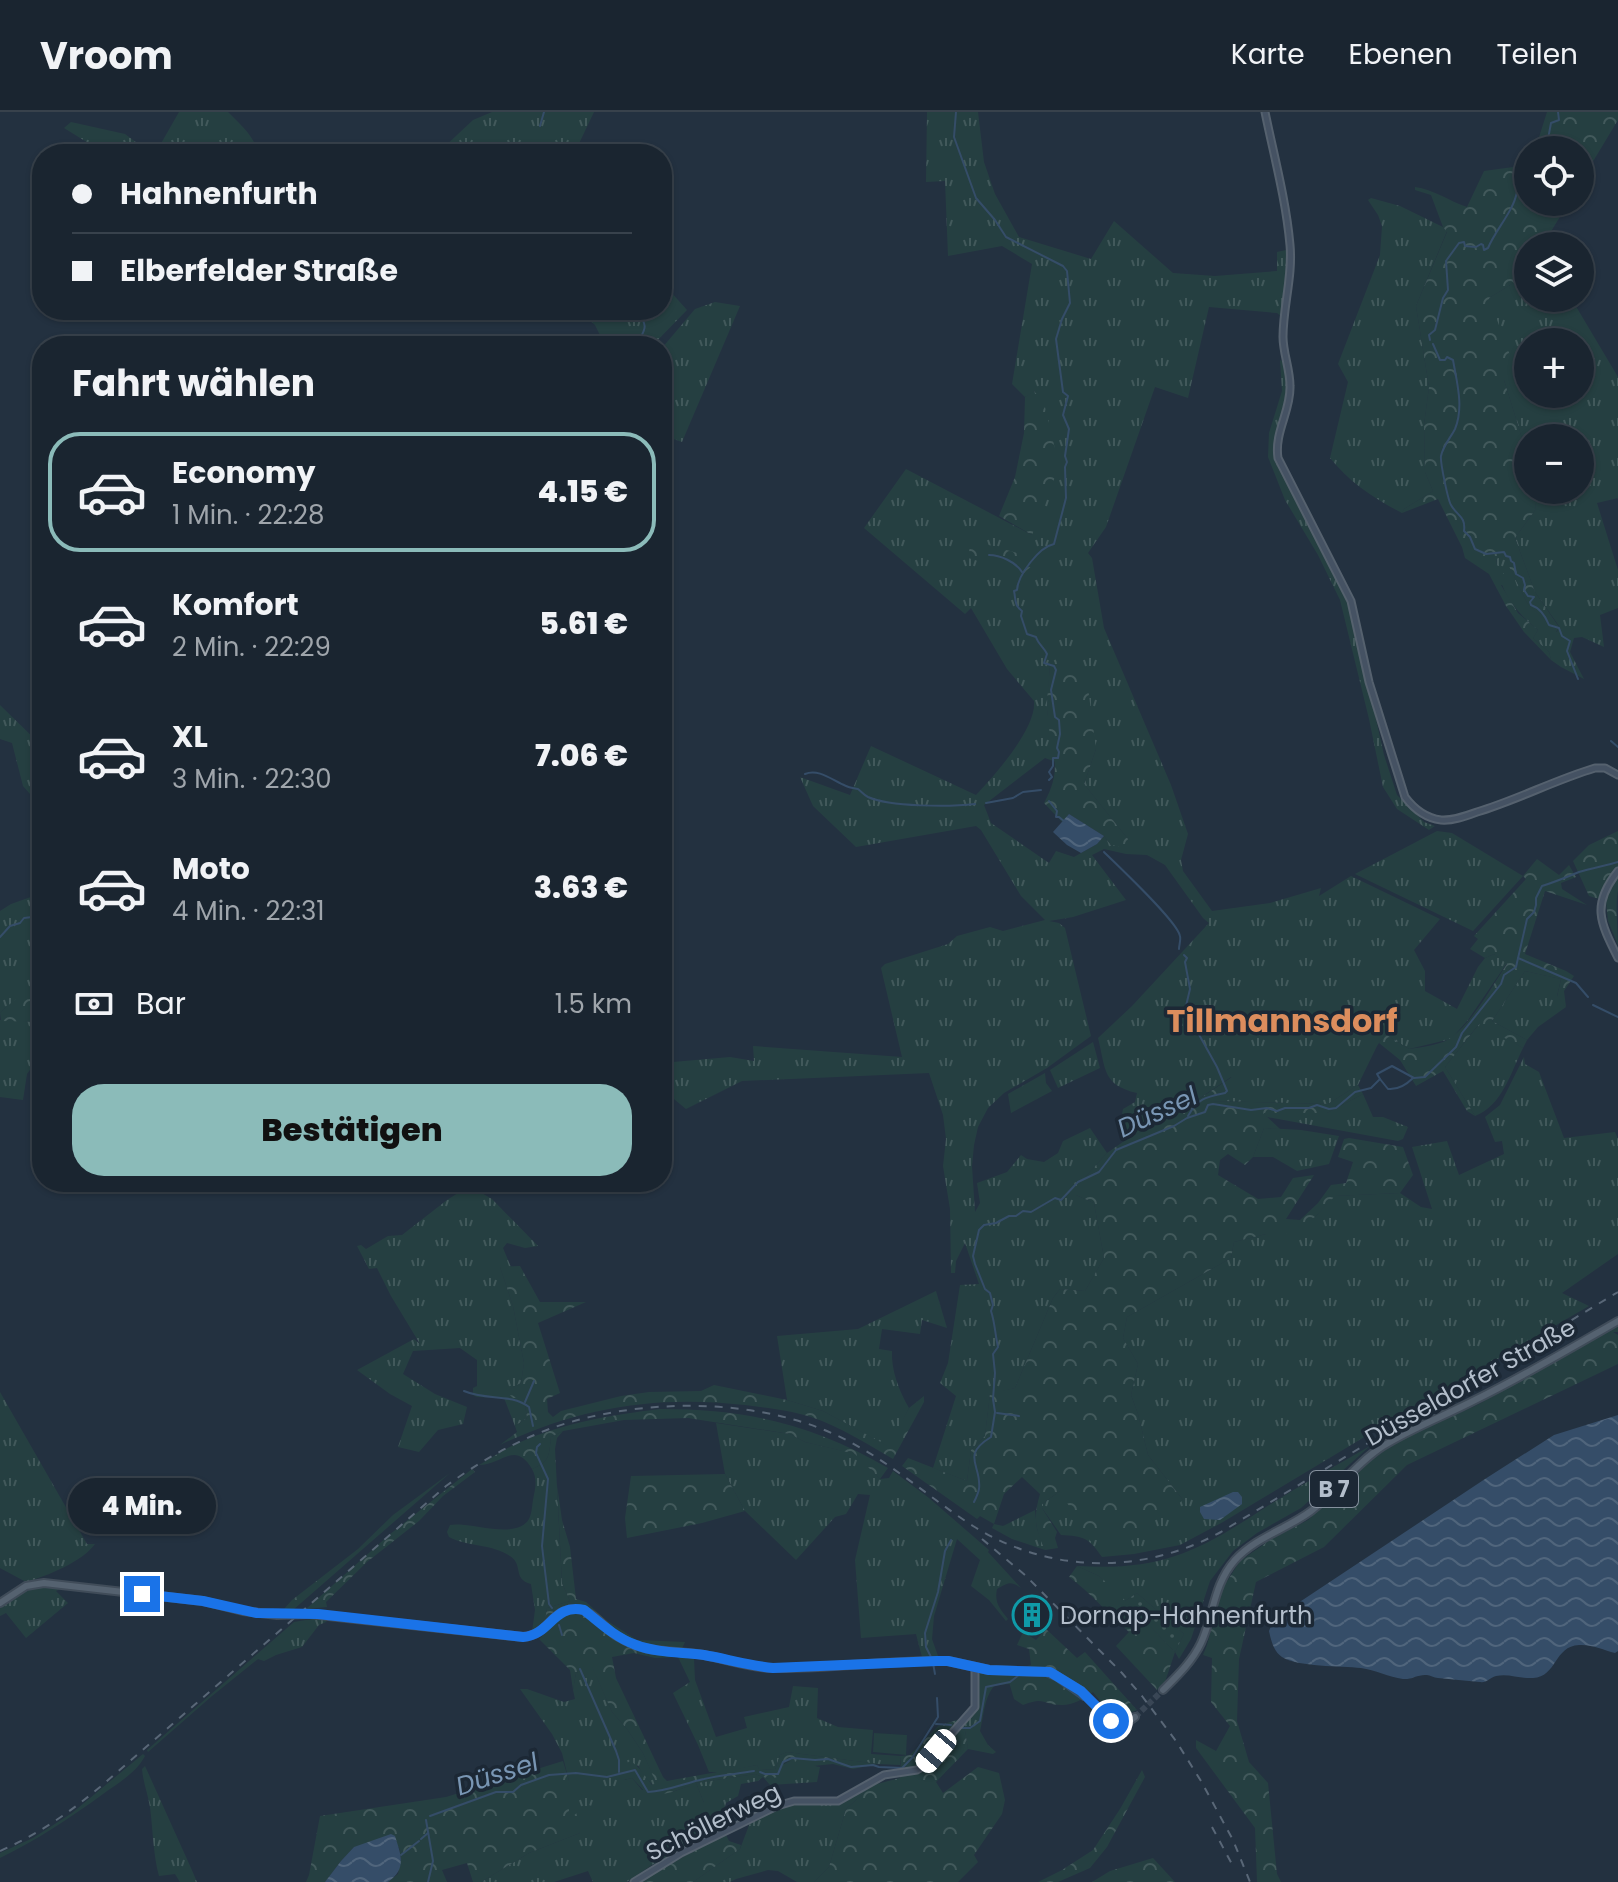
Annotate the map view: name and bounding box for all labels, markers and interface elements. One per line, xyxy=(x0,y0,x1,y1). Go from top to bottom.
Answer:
text: Vroom xyxy=(40,29,173,82)
text: Karte xyxy=(1231,35,1305,74)
text: Ebenen xyxy=(1349,35,1452,74)
text: Teilen xyxy=(1496,35,1578,74)
map controls xyxy=(1514,136,1594,504)
button: locate xyxy=(1514,136,1594,216)
text: Hahnenfurth xyxy=(120,172,318,215)
button: layers xyxy=(1514,232,1594,312)
text: Elberfelder Straße xyxy=(120,249,398,292)
button: + xyxy=(1514,328,1594,408)
text: Fahrt wählen xyxy=(72,358,315,409)
button: − xyxy=(1514,424,1594,504)
text: Economy xyxy=(172,451,316,494)
icon: car xyxy=(76,456,148,528)
text: 4.15 € xyxy=(537,470,628,513)
text: 1 Min. · 22:28 xyxy=(172,497,324,533)
text: Komfort xyxy=(172,583,299,626)
icon: car xyxy=(76,588,148,660)
text: 5.61 € xyxy=(539,602,628,645)
text: 2 Min. · 22:29 xyxy=(172,629,331,665)
text: XL xyxy=(172,715,208,758)
icon: car xyxy=(76,720,148,792)
text: 7.06 € xyxy=(535,734,628,777)
text: 3 Min. · 22:30 xyxy=(172,761,332,797)
text: Moto xyxy=(172,847,250,890)
icon: car xyxy=(76,852,148,924)
text: 3.63 € xyxy=(534,866,628,909)
text: 4 Min. · 22:31 xyxy=(172,893,325,929)
icon: cash xyxy=(72,982,116,1026)
text: Bar xyxy=(136,982,186,1025)
text: 1.5 km xyxy=(555,986,632,1022)
district label: Tillmannsdorf xyxy=(1166,998,1398,1043)
water label: Düssel xyxy=(1111,1078,1204,1146)
button: Bestätigen xyxy=(72,1084,632,1176)
street label: Düsseldorfer Straße xyxy=(1359,1310,1581,1454)
road number: B 7 xyxy=(1310,1471,1358,1507)
callout: 4 Min. xyxy=(68,1478,216,1534)
text: 4 Min. xyxy=(102,1488,182,1524)
route end xyxy=(124,1576,160,1612)
building icon: Dornap-Hahnenfurth xyxy=(1011,1594,1053,1636)
place label: Dornap-Hahnenfurth xyxy=(1060,1599,1312,1632)
route start xyxy=(1093,1703,1129,1739)
car xyxy=(911,1725,961,1777)
water label: Düssel xyxy=(451,1744,543,1804)
street label: Schöllerweg xyxy=(640,1775,786,1869)

